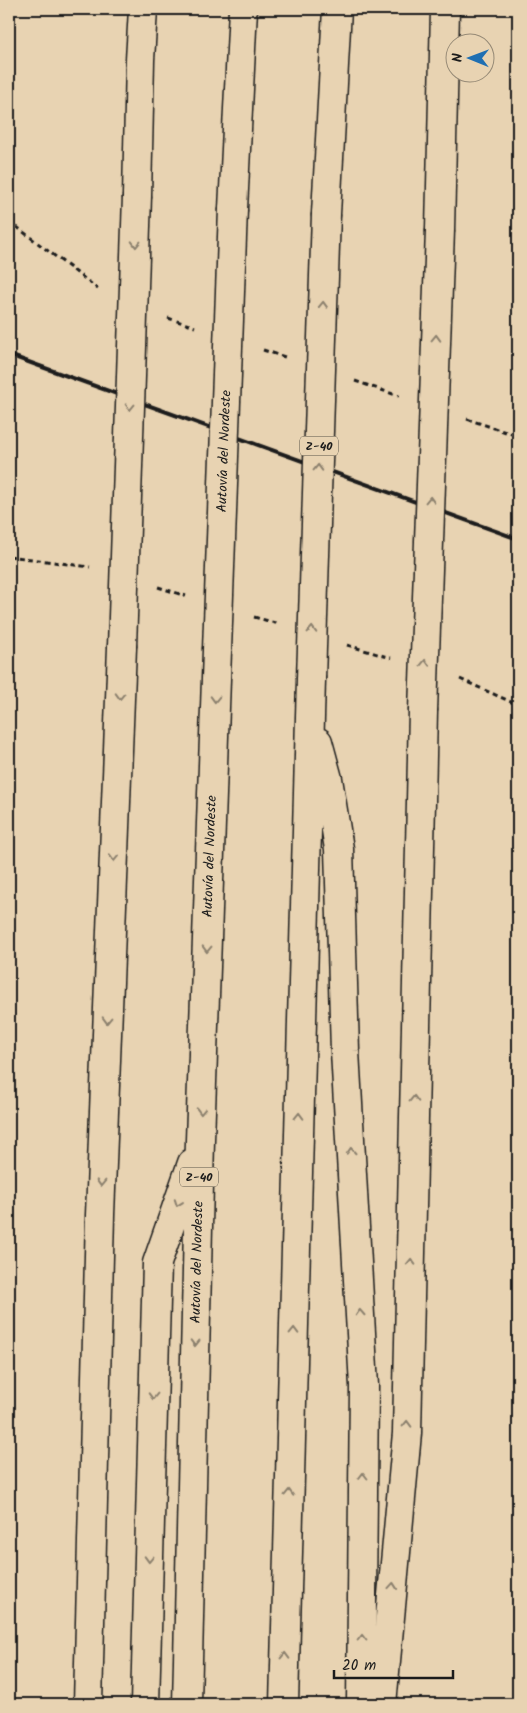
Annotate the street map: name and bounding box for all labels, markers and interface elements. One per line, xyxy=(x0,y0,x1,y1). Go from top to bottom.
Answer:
north arrow xyxy=(444,32,494,82)
text: N xyxy=(447,53,469,62)
one-way arrow xyxy=(130,241,141,249)
one-way arrow xyxy=(318,301,328,308)
one-way arrow xyxy=(431,333,441,341)
street label: Autovía del Nordeste xyxy=(211,389,237,513)
one-way arrow xyxy=(125,404,135,411)
road number: Z-40 xyxy=(300,436,338,456)
one-way arrow xyxy=(313,463,323,471)
one-way arrow xyxy=(425,496,436,504)
one-way arrow xyxy=(307,626,318,634)
one-way arrow xyxy=(420,658,430,666)
one-way arrow xyxy=(114,692,125,700)
one-way arrow xyxy=(210,695,220,703)
street label: Autovía del Nordeste xyxy=(197,794,223,918)
one-way arrow xyxy=(108,854,119,862)
one-way arrow xyxy=(201,945,212,953)
one-way arrow xyxy=(102,1017,113,1025)
one-way arrow xyxy=(409,1095,420,1103)
one-way arrow xyxy=(196,1107,207,1115)
one-way arrow xyxy=(294,1111,304,1119)
one-way arrow xyxy=(346,1147,357,1155)
road number: Z-40 xyxy=(180,1168,218,1186)
one-way arrow xyxy=(96,1179,106,1187)
one-way arrow xyxy=(174,1198,184,1206)
street label: Autovía del Nordeste xyxy=(185,1200,210,1324)
one-way arrow xyxy=(405,1257,416,1265)
one-way arrow xyxy=(355,1309,366,1317)
one-way arrow xyxy=(288,1326,299,1334)
one-way arrow xyxy=(190,1340,201,1348)
one-way arrow xyxy=(148,1393,158,1401)
one-way arrow xyxy=(402,1420,412,1428)
one-way arrow xyxy=(358,1471,369,1479)
one-way arrow xyxy=(284,1489,295,1497)
one-way arrow xyxy=(143,1555,154,1563)
one-way arrow xyxy=(387,1582,398,1590)
one-way arrow xyxy=(357,1634,367,1642)
scale bar xyxy=(334,1648,453,1680)
one-way arrow xyxy=(280,1651,290,1659)
text: 20 m xyxy=(342,1654,376,1678)

